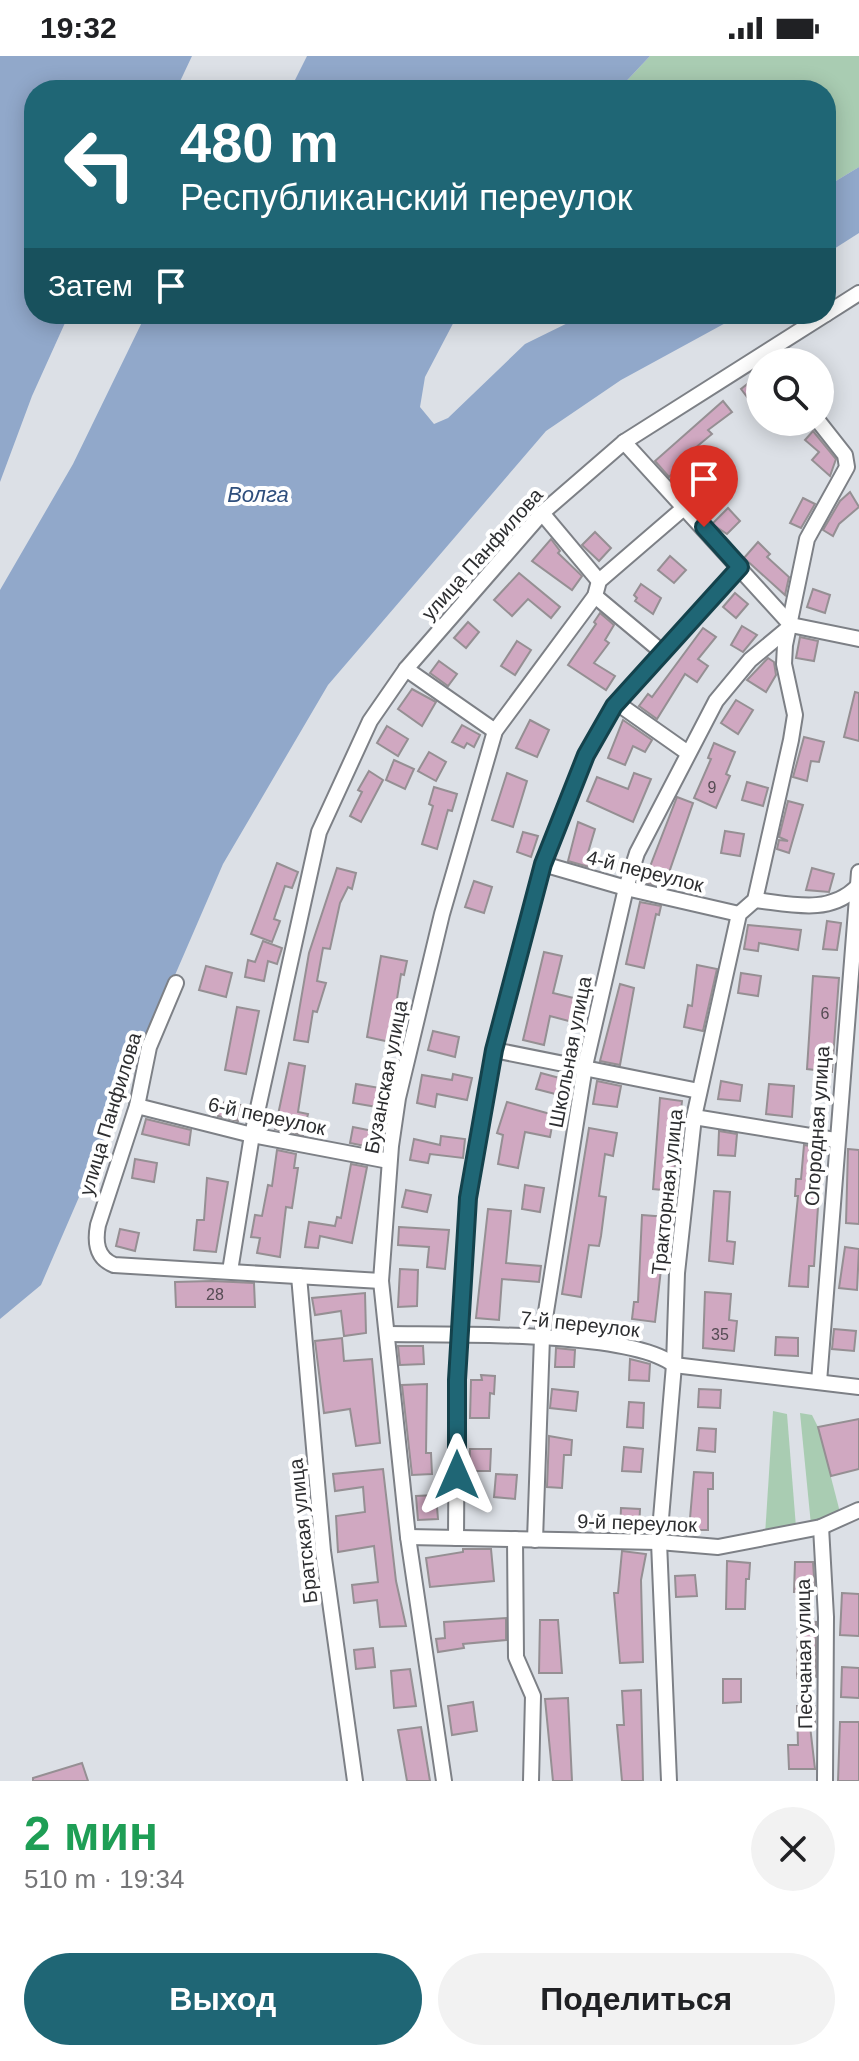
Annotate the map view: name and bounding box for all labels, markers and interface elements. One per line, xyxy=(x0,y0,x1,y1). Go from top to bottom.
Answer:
text: 19:32 xyxy=(40,11,117,44)
text: 480 m xyxy=(180,111,339,174)
icon: left xyxy=(48,112,152,216)
text: Республиканский переулок xyxy=(180,177,632,218)
icon: arrive xyxy=(149,264,193,308)
text: Затем xyxy=(48,269,133,302)
map controls xyxy=(746,348,834,436)
button: search xyxy=(746,348,834,436)
pin xyxy=(670,445,738,527)
icon: arrive xyxy=(682,457,726,501)
water label: Волга xyxy=(227,482,289,507)
street label: улица Панфилова xyxy=(417,483,547,624)
house number: 9 xyxy=(708,779,717,796)
street label: 4-й переулок xyxy=(584,846,706,896)
street label: Школьная улица xyxy=(545,974,596,1130)
street label: Бузанская улица xyxy=(360,998,412,1156)
house number: 6 xyxy=(821,1005,830,1022)
street label: улица Панфилова xyxy=(75,1029,146,1198)
street label: Огородная улица xyxy=(800,1044,834,1207)
street label: 6-й переулок xyxy=(206,1093,328,1139)
street label: Тракторная улица xyxy=(647,1107,687,1276)
house number: 28 xyxy=(206,1286,224,1303)
street label: 7-й переулок xyxy=(519,1307,641,1341)
house number: 35 xyxy=(711,1326,729,1343)
position arrow xyxy=(415,1433,499,1517)
street label: Братская улица xyxy=(284,1457,322,1605)
street label: 9-й переулок xyxy=(577,1510,697,1536)
street label: Песчаная улица xyxy=(792,1578,816,1729)
text: 2 мин xyxy=(24,1807,158,1860)
button: close xyxy=(751,1807,835,1891)
text: 510 m · 19:34 xyxy=(24,1864,184,1894)
button: Выход xyxy=(24,1953,422,2045)
button: Поделиться xyxy=(438,1953,835,2045)

